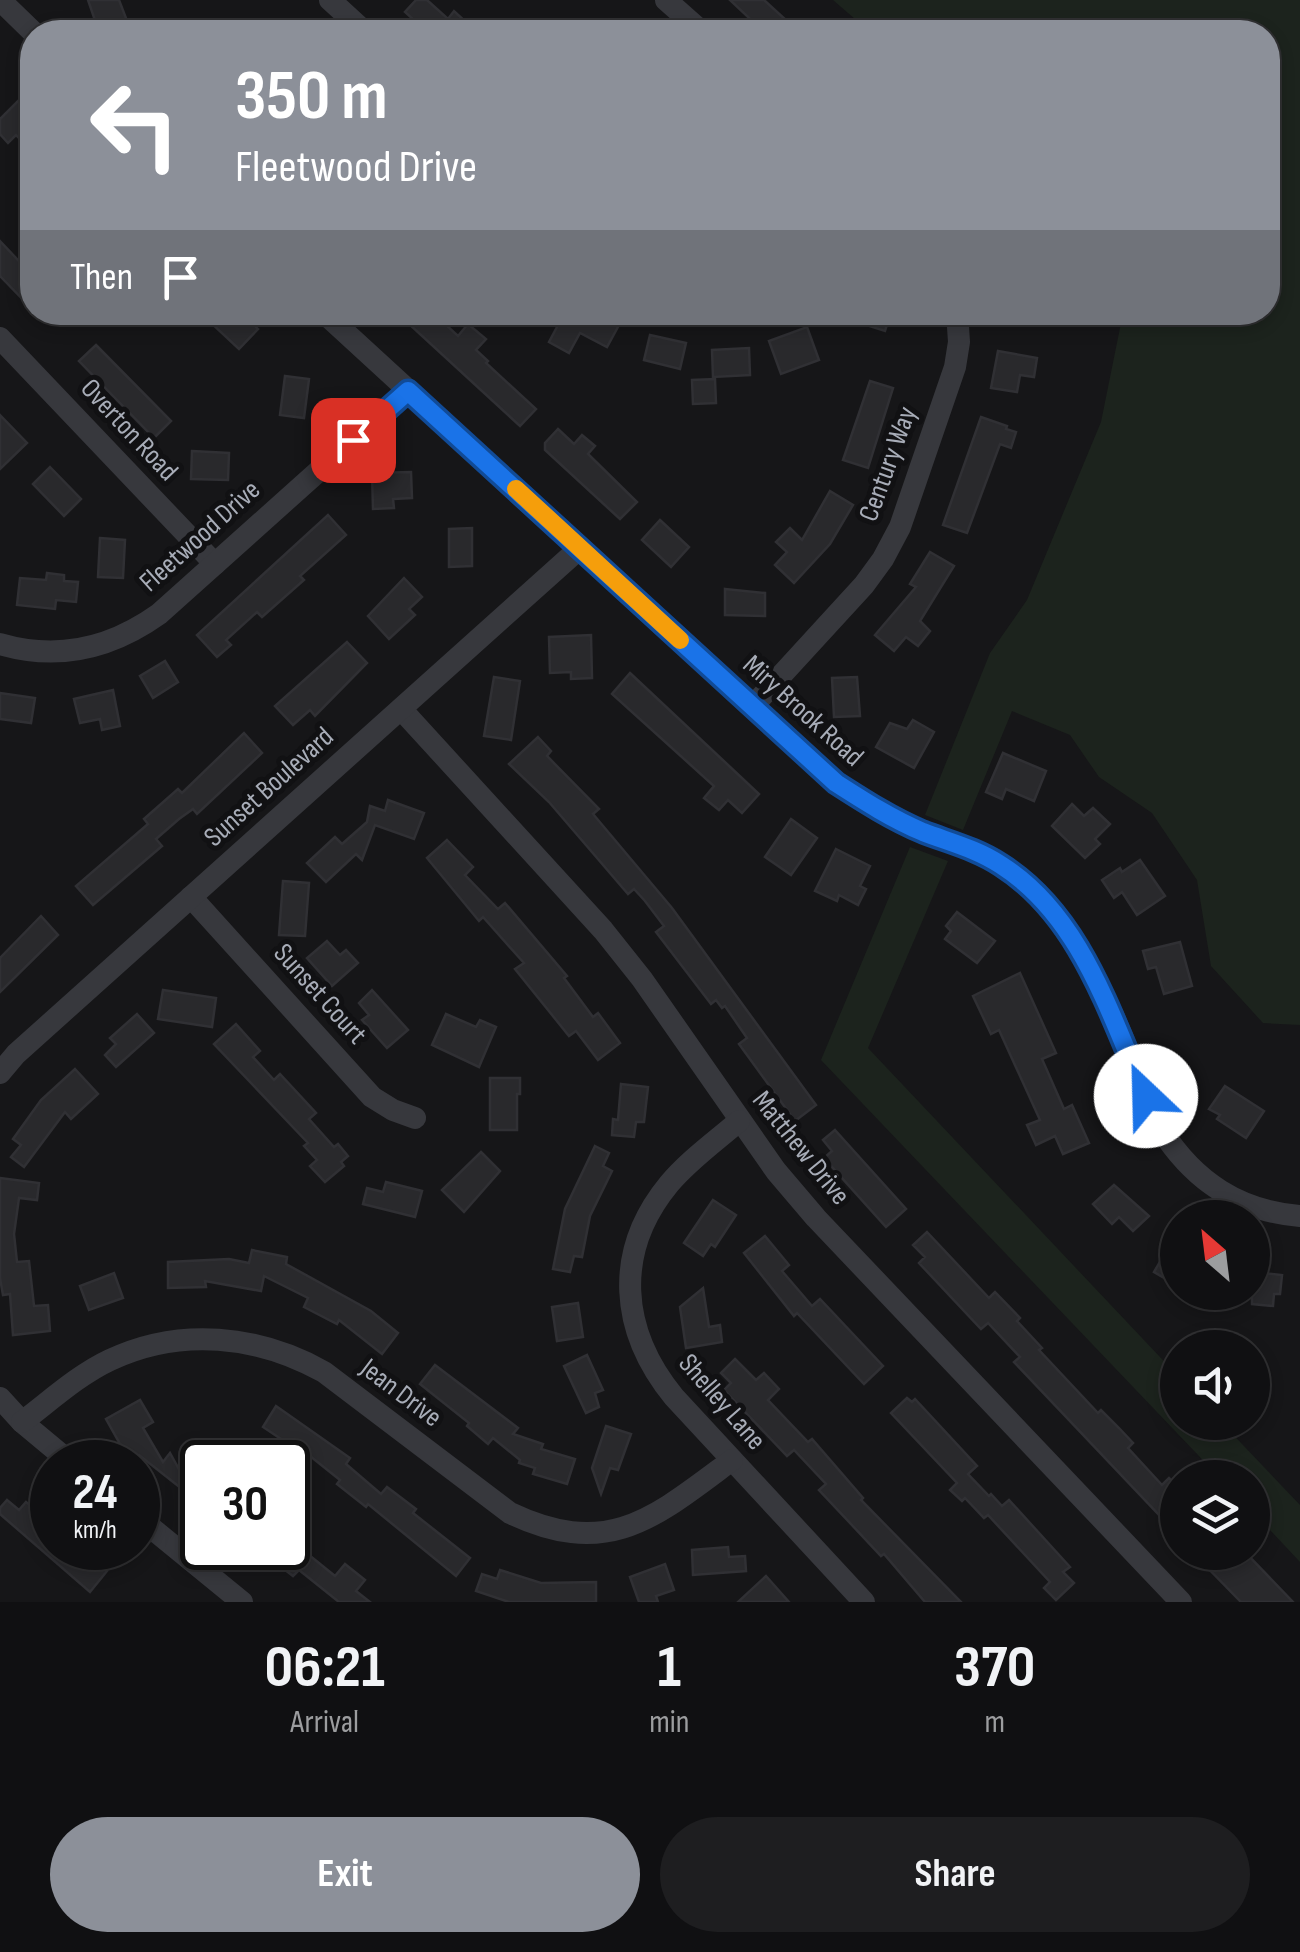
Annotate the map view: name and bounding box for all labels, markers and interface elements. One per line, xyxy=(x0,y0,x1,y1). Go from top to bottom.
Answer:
text: 350 m xyxy=(235,55,388,139)
icon: left xyxy=(70,60,200,190)
text: Fleetwood Drive xyxy=(235,140,477,195)
icon: arrive xyxy=(153,250,208,305)
text: Then xyxy=(70,255,133,300)
street label: Overton Road xyxy=(74,372,184,488)
pin xyxy=(311,398,396,483)
street label: Century Way xyxy=(852,402,924,526)
icon: arrive xyxy=(326,413,381,468)
street label: Fleetwood Drive xyxy=(133,473,267,599)
street label: Miry Brook Road xyxy=(736,648,870,774)
street label: Sunset Boulevard xyxy=(198,720,340,854)
street label: Sunset Court xyxy=(266,937,374,1051)
position arrow xyxy=(1094,1044,1198,1148)
street label: Matthew Drive xyxy=(745,1085,857,1211)
north arrow xyxy=(1160,1200,1270,1310)
map controls xyxy=(1160,1200,1270,1570)
button: sound xyxy=(1160,1330,1270,1440)
street label: Shelley Lane xyxy=(671,1347,773,1457)
street label: Jean Drive xyxy=(353,1351,448,1434)
speed limit sign: 30 xyxy=(180,1440,310,1570)
button: layers xyxy=(1160,1460,1270,1570)
text: 24 xyxy=(73,1463,117,1523)
text: km/h xyxy=(73,1515,117,1546)
text: 06:21 xyxy=(265,1632,385,1704)
text: 1 xyxy=(658,1632,681,1704)
text: 370 xyxy=(954,1632,1035,1704)
text: Arrival xyxy=(290,1703,359,1742)
text: min xyxy=(649,1703,689,1742)
text: m xyxy=(984,1703,1005,1742)
button: Exit xyxy=(50,1817,640,1932)
button: Share xyxy=(660,1817,1250,1932)

